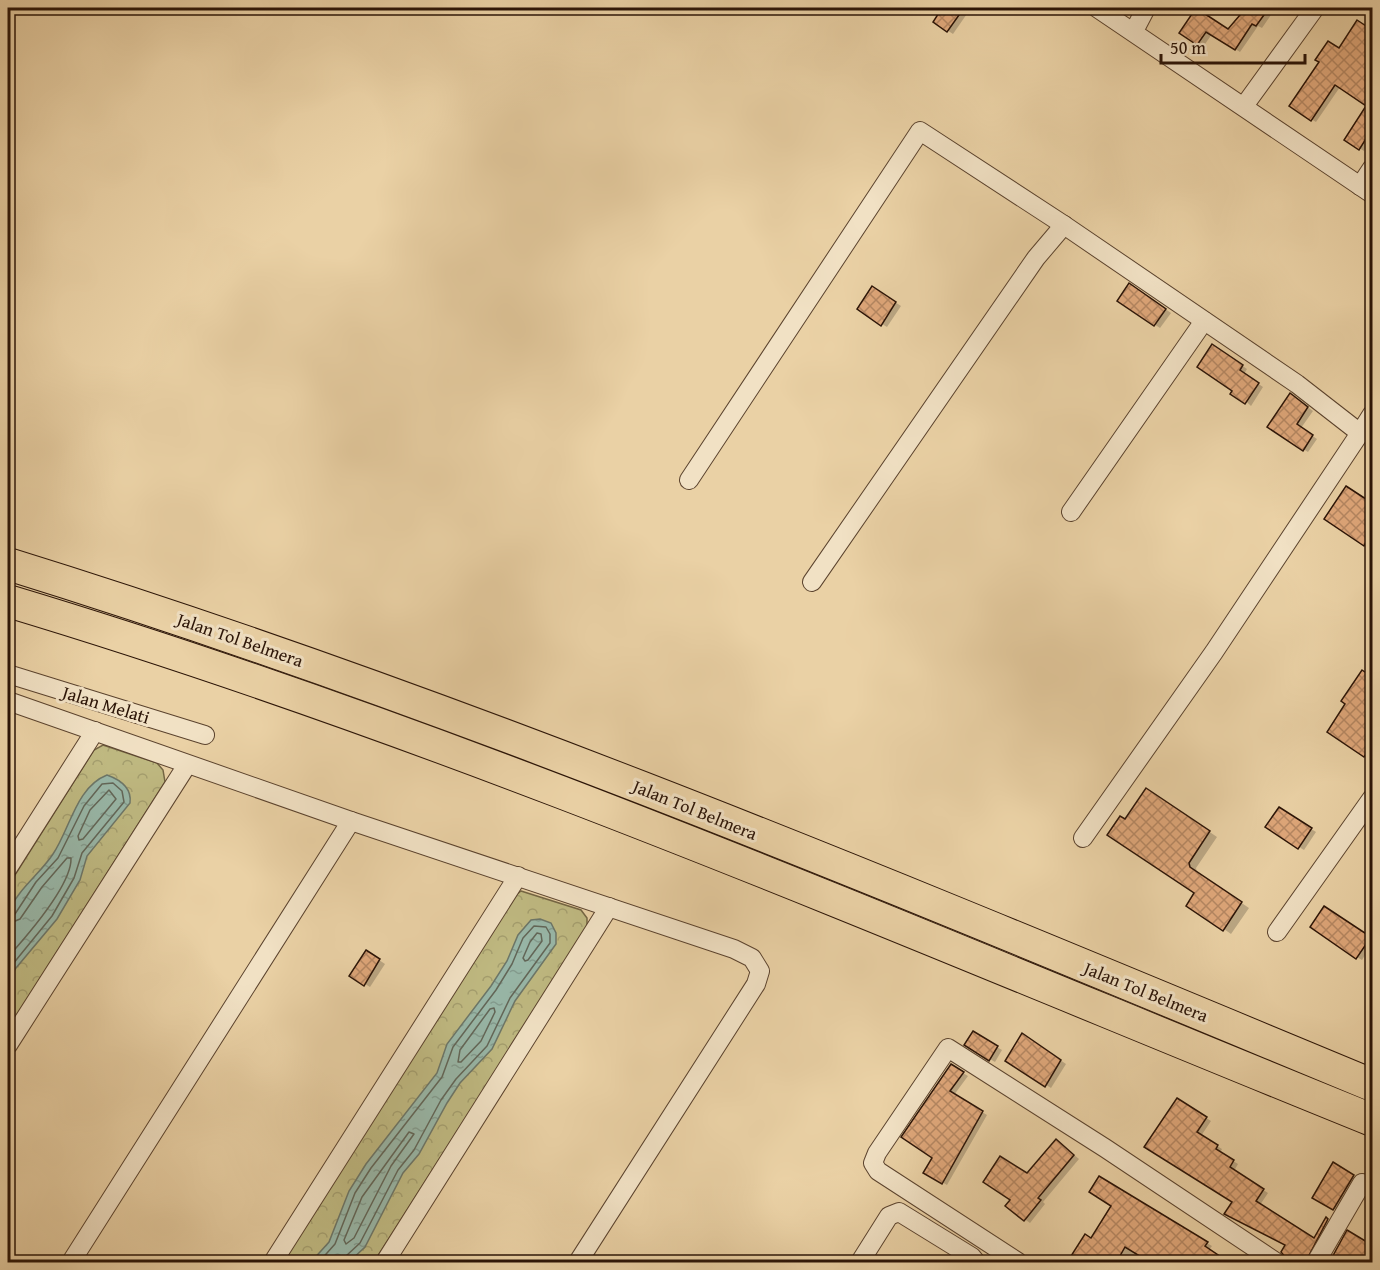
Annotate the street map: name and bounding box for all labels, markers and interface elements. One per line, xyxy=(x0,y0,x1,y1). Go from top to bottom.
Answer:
scale bar xyxy=(1161,27,1305,65)
text: 50 m xyxy=(1170,34,1206,61)
street label: Jalan Tol Belmera xyxy=(171,605,307,674)
street label: Jalan Melati xyxy=(57,678,153,731)
street label: Jalan Tol Belmera xyxy=(627,772,762,847)
street label: Jalan Tol Belmera xyxy=(1078,954,1213,1029)

